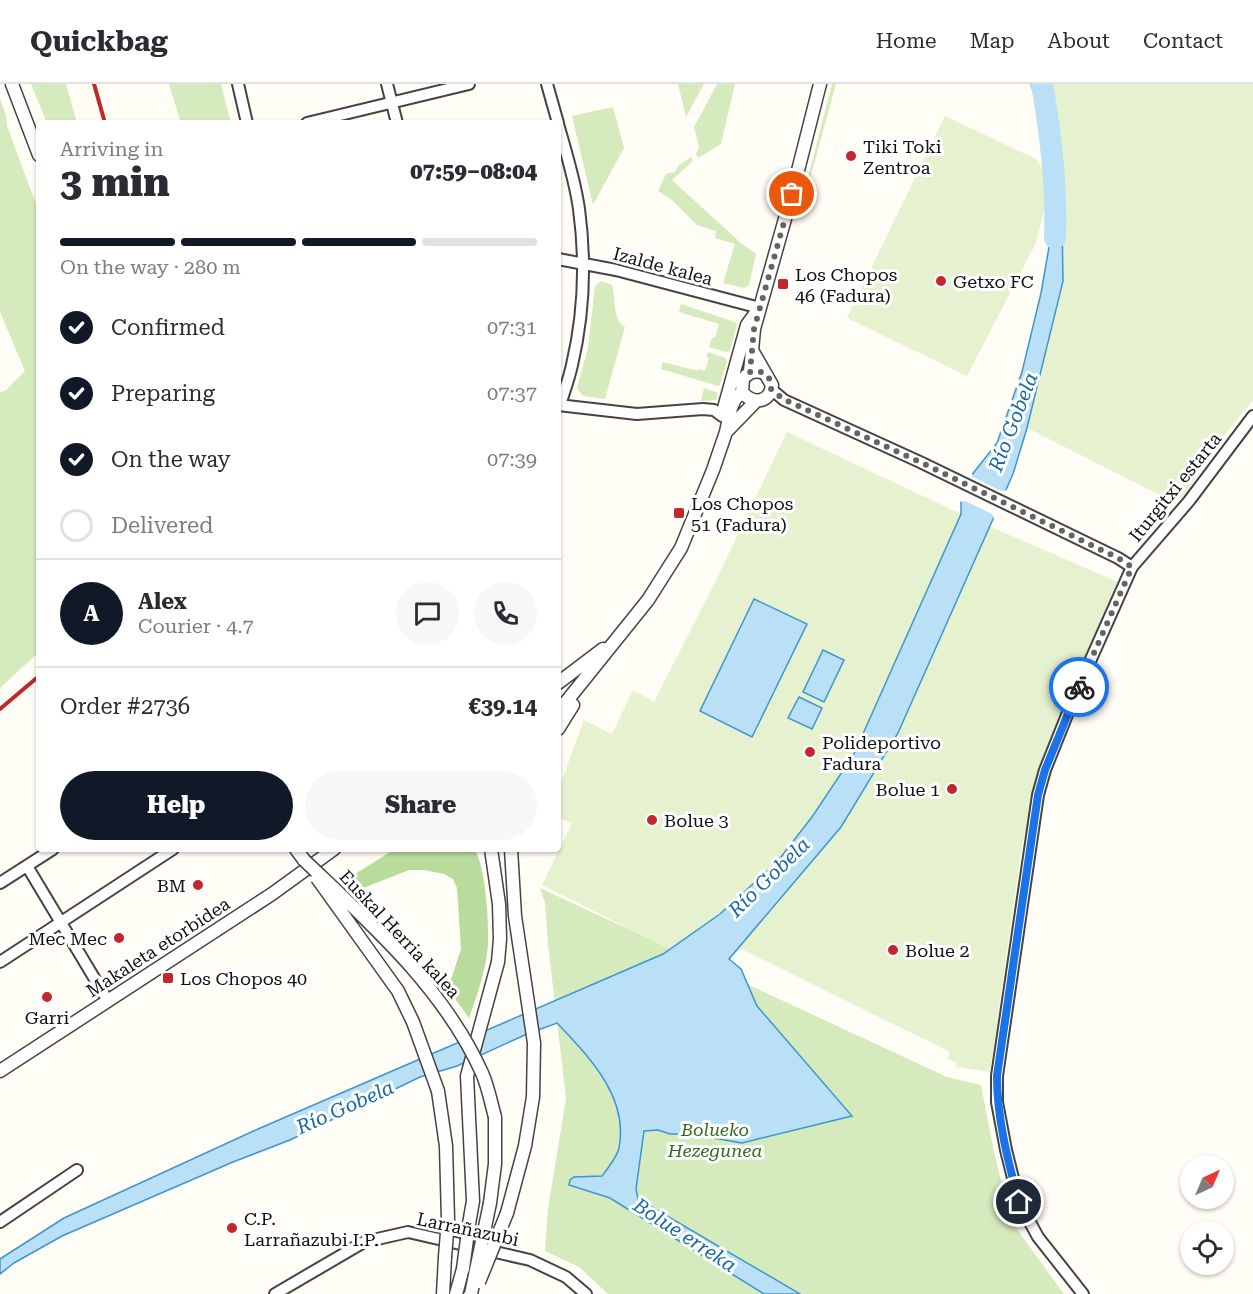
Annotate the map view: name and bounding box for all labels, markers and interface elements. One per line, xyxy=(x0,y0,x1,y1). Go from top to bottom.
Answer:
text: Quickbag xyxy=(30,25,168,58)
text: Home xyxy=(876,29,937,53)
text: Map xyxy=(970,29,1015,53)
text: About xyxy=(1048,29,1110,53)
text: Contact xyxy=(1143,29,1223,53)
place label: Tiki Toki Zentroa xyxy=(863,136,942,178)
text: Arriving in xyxy=(60,137,163,161)
marker: Tiki Toki Zentroa xyxy=(844,149,858,163)
text: 07:59–08:04 xyxy=(410,159,537,184)
text: 3 min xyxy=(60,160,170,206)
pin xyxy=(766,168,817,219)
icon: bag xyxy=(775,177,808,210)
street label: Izalde kalea xyxy=(611,243,715,289)
text: On the way · 280 m xyxy=(60,255,241,279)
place label: Los Chopos 46 (Fadura) xyxy=(795,264,897,306)
place label: Getxo FC xyxy=(953,271,1034,292)
marker: Getxo FC xyxy=(934,274,948,288)
marker: Los Chopos 46 (Fadura) xyxy=(776,277,790,291)
icon: check xyxy=(60,311,93,344)
text: Confirmed xyxy=(111,315,225,340)
text: 07:31 xyxy=(487,315,537,339)
water label: Río Gobela xyxy=(983,369,1043,476)
icon: check xyxy=(60,377,93,410)
text: Preparing xyxy=(111,381,215,406)
text: 07:37 xyxy=(487,381,537,405)
street label: Iturgitxi estarta xyxy=(1125,428,1226,546)
icon: check xyxy=(60,443,93,476)
text: On the way xyxy=(111,447,231,472)
text: 07:39 xyxy=(487,447,537,471)
place label: Los Chopos 51 (Fadura) xyxy=(691,493,793,535)
marker: Los Chopos 51 (Fadura) xyxy=(672,506,686,520)
text: Delivered xyxy=(111,513,213,538)
button: chat xyxy=(396,582,459,645)
button: phone xyxy=(474,582,537,645)
text: Alex xyxy=(138,589,187,614)
text: A xyxy=(84,601,99,626)
text: Courier · 4.7 xyxy=(138,614,254,638)
courier xyxy=(1049,657,1109,717)
icon: bike xyxy=(1063,671,1096,704)
text: Order #2736 xyxy=(60,694,190,719)
text: €39.14 xyxy=(468,694,537,719)
place label: Polideportivo Fadura xyxy=(822,732,941,774)
marker: Polideportivo Fadura xyxy=(803,745,817,759)
button: Help xyxy=(60,771,293,840)
button: Share xyxy=(305,771,537,840)
place label: Bolue 1 xyxy=(876,779,940,800)
marker: Bolue 1 xyxy=(945,782,959,796)
place label: Bolue 3 xyxy=(664,810,729,831)
marker: Bolue 3 xyxy=(645,813,659,827)
water label: Río Gobela xyxy=(723,832,815,922)
street label: Euskal Herria kalea xyxy=(335,866,465,1002)
place label: BM xyxy=(157,875,186,896)
marker: BM xyxy=(191,878,205,892)
street label: Makaleta etorbidea xyxy=(82,893,234,1001)
place label: Mec Mec xyxy=(28,928,107,949)
marker: Mec Mec xyxy=(112,931,126,945)
place label: Bolue 2 xyxy=(905,940,970,961)
marker: Bolue 2 xyxy=(886,943,900,957)
place label: Los Chopos 40 xyxy=(180,968,307,989)
marker: Los Chopos 40 xyxy=(161,971,175,985)
marker: Garri xyxy=(40,990,54,1004)
place label: Garri xyxy=(25,1007,70,1028)
water label: Río Gobela xyxy=(292,1075,397,1140)
park label: Bolueko Hezegunea xyxy=(667,1119,762,1161)
north arrow xyxy=(1180,1155,1234,1209)
map controls xyxy=(1180,1155,1234,1275)
pin xyxy=(993,1176,1044,1227)
icon: home xyxy=(1002,1185,1035,1218)
water label: Bolue erreka xyxy=(628,1192,741,1277)
place label: C.P. Larrañazubi I.P. xyxy=(244,1208,379,1250)
street label: Larrañazubi xyxy=(415,1208,521,1250)
marker: C.P. Larrañazubi I.P. xyxy=(225,1221,239,1235)
button: locate xyxy=(1180,1221,1234,1275)

